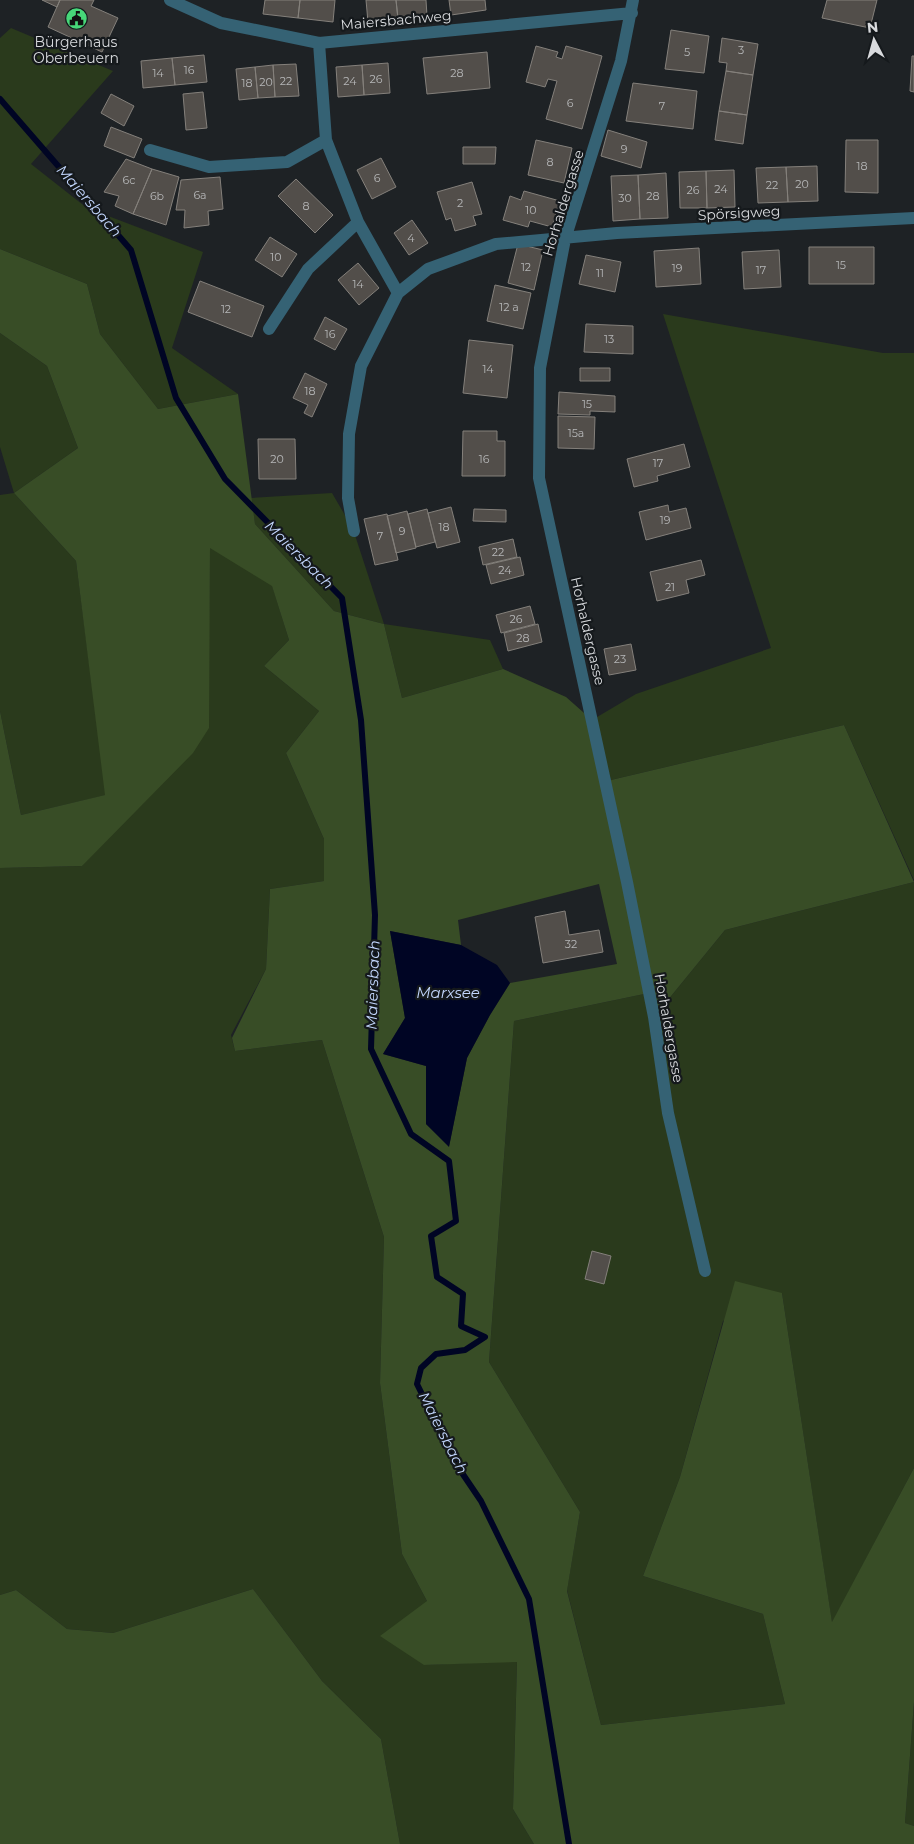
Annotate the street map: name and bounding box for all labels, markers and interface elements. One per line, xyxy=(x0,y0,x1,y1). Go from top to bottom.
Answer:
street label: Maiersbachweg xyxy=(340,6,452,34)
public building icon: Bürgerhaus Oberbeuern xyxy=(64,7,88,31)
north arrow xyxy=(849,15,899,65)
text: N xyxy=(866,18,879,37)
place label: Bürgerhaus Oberbeuern xyxy=(33,33,119,67)
house number: 3 xyxy=(738,43,744,57)
house number: 5 xyxy=(684,45,690,59)
house number: 16 xyxy=(184,63,195,77)
house number: 14 xyxy=(152,66,164,80)
house number: 28 xyxy=(450,66,464,80)
house number: 26 xyxy=(370,72,383,86)
house number: 22 xyxy=(280,74,292,88)
house number: 24 xyxy=(343,74,357,88)
house number: 20 xyxy=(259,75,273,89)
house number: 18 xyxy=(242,76,253,90)
house number: 6 xyxy=(567,96,574,110)
house number: 7 xyxy=(659,99,665,113)
house number: 9 xyxy=(621,142,628,156)
street label: Horhaldergasse xyxy=(538,148,588,258)
house number: 8 xyxy=(546,155,554,169)
house number: 18 xyxy=(857,159,868,173)
water label: Maiersbach xyxy=(53,161,126,241)
house number: 6 xyxy=(374,171,381,185)
house number: 6c xyxy=(123,173,136,187)
house number: 20 xyxy=(795,177,809,191)
house number: 22 xyxy=(766,178,778,192)
house number: 24 xyxy=(714,182,728,196)
house number: 26 xyxy=(687,183,700,197)
house number: 6a xyxy=(193,188,207,202)
house number: 6b xyxy=(150,189,164,203)
house number: 28 xyxy=(646,189,660,203)
house number: 30 xyxy=(618,191,632,205)
house number: 2 xyxy=(457,196,463,210)
house number: 8 xyxy=(302,199,310,213)
street label: Spörsigweg xyxy=(697,202,781,224)
house number: 10 xyxy=(525,203,537,217)
house number: 4 xyxy=(407,231,415,245)
house number: 10 xyxy=(270,250,282,264)
house number: 15 xyxy=(836,258,846,272)
house number: 12 xyxy=(521,260,531,274)
house number: 19 xyxy=(672,261,683,275)
house number: 17 xyxy=(756,263,766,277)
house number: 11 xyxy=(596,266,604,280)
house number: 14 xyxy=(352,277,364,291)
house number: 12 a xyxy=(499,300,519,314)
house number: 12 xyxy=(221,302,231,316)
house number: 16 xyxy=(325,327,336,341)
house number: 13 xyxy=(604,332,614,346)
house number: 14 xyxy=(482,362,494,376)
house number: 18 xyxy=(305,384,316,398)
house number: 15 xyxy=(582,397,592,411)
house number: 15a xyxy=(568,426,584,440)
house number: 20 xyxy=(270,452,284,466)
house number: 16 xyxy=(479,452,490,466)
house number: 17 xyxy=(653,456,663,470)
house number: 19 xyxy=(660,513,671,527)
water label: Maiersbach xyxy=(261,516,338,593)
house number: 18 xyxy=(439,520,450,534)
house number: 9 xyxy=(399,524,406,538)
house number: 7 xyxy=(377,529,383,543)
house number: 22 xyxy=(492,545,504,559)
house number: 24 xyxy=(498,563,512,577)
street label: Horhaldergasse xyxy=(567,575,609,687)
house number: 21 xyxy=(665,580,675,594)
house number: 26 xyxy=(510,612,523,626)
house number: 28 xyxy=(516,631,530,645)
house number: 23 xyxy=(614,652,626,666)
house number: 32 xyxy=(565,937,577,951)
water label: Maiersbach xyxy=(361,940,384,1030)
street label: Horhaldergasse xyxy=(651,972,687,1084)
water label: Marxsee xyxy=(416,983,480,1002)
water label: Maiersbach xyxy=(415,1388,472,1477)

